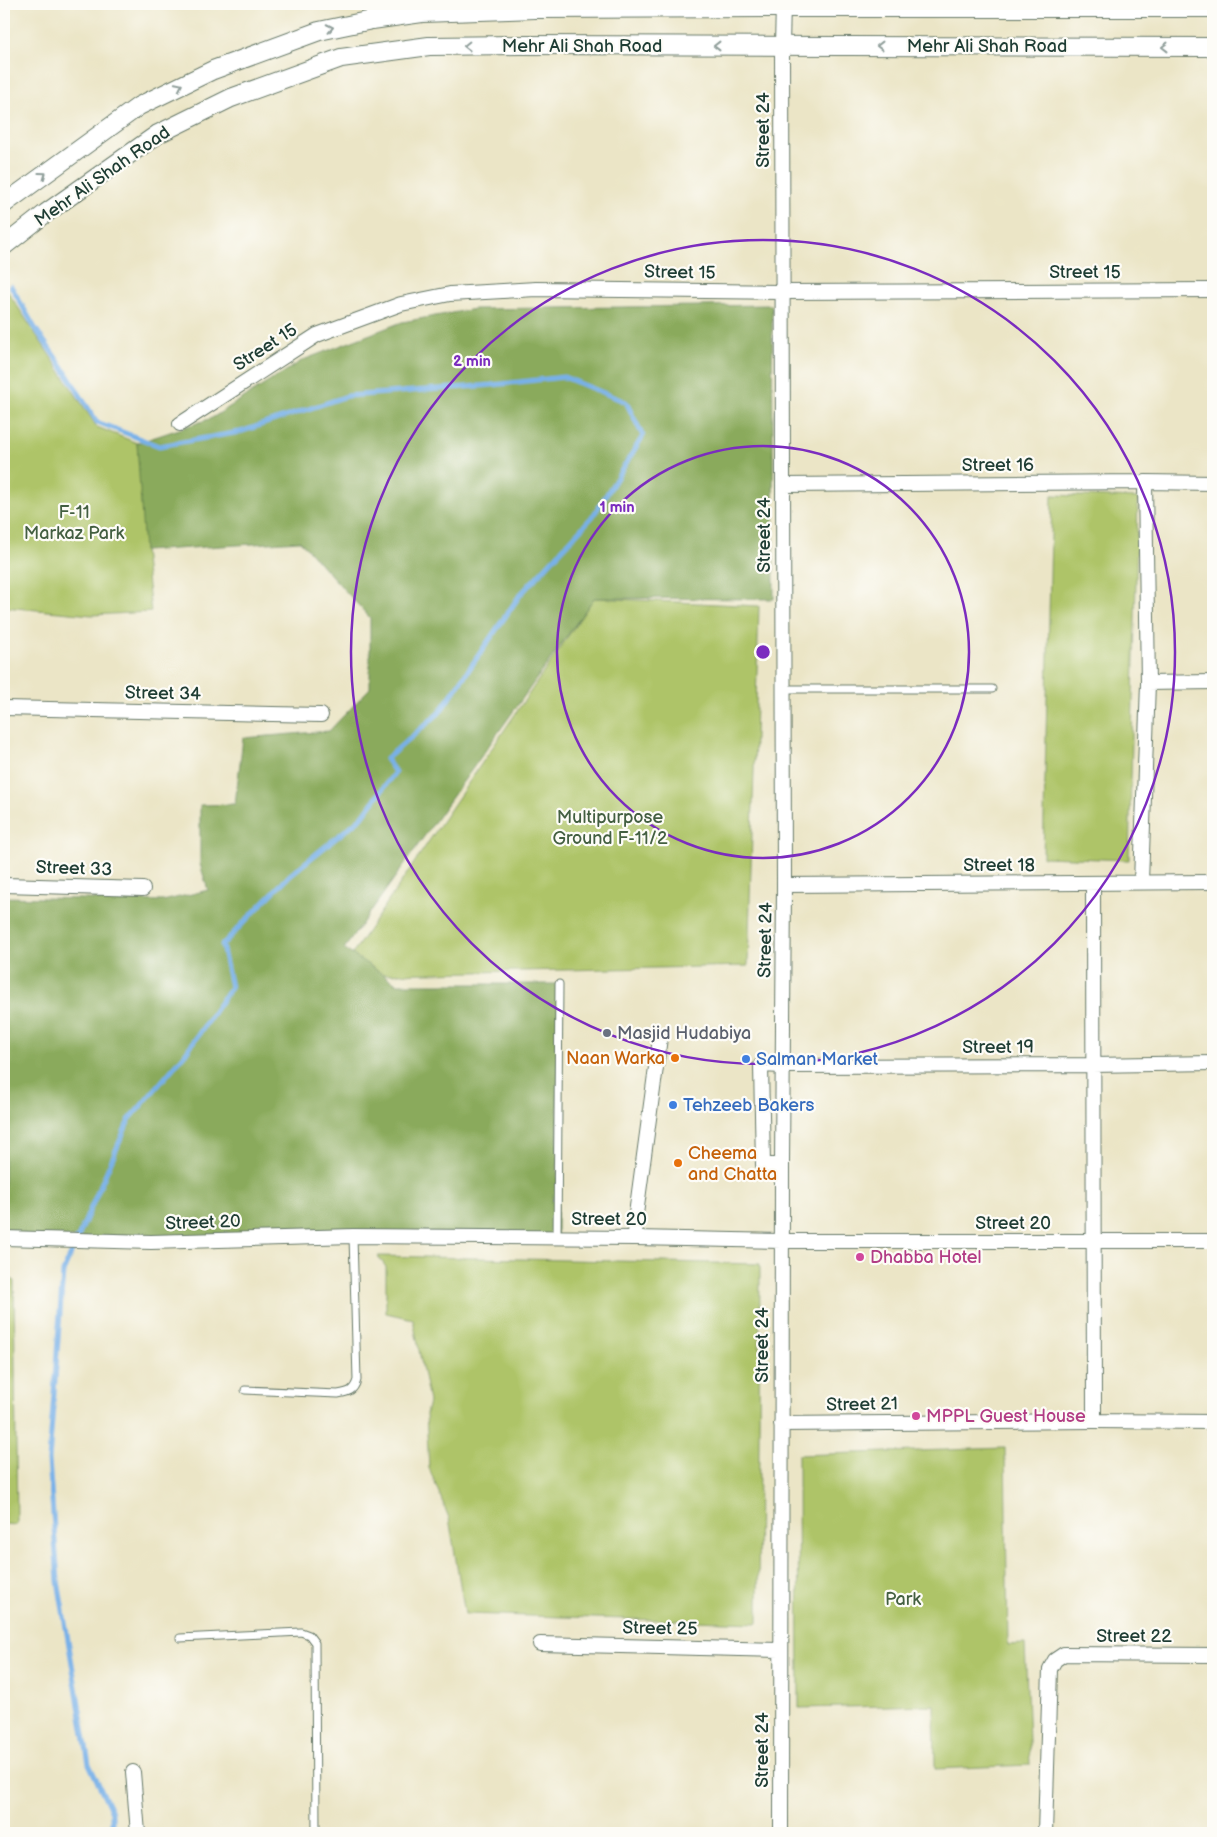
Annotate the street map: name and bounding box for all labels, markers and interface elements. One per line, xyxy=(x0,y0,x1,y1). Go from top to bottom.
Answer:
one-way arrow xyxy=(326,24,335,34)
street label: Mehr Ali Shah Road xyxy=(502,36,662,57)
street label: Mehr Ali Shah Road xyxy=(907,36,1067,57)
one-way arrow xyxy=(463,41,470,51)
one-way arrow xyxy=(713,41,720,51)
one-way arrow xyxy=(875,41,883,51)
one-way arrow xyxy=(1160,42,1168,52)
one-way arrow xyxy=(173,83,182,93)
street label: Street 24 xyxy=(753,92,774,168)
street label: Mehr Ali Shah Road xyxy=(30,122,174,231)
one-way arrow xyxy=(37,172,47,181)
street label: Street 15 xyxy=(644,261,716,284)
street label: Street 15 xyxy=(1049,262,1121,283)
street label: Street 15 xyxy=(230,319,301,376)
text: 2 min xyxy=(453,352,491,371)
street label: Street 16 xyxy=(962,455,1034,476)
street label: Street 24 xyxy=(754,497,775,573)
text: 1 min xyxy=(599,498,635,517)
park label: F-11 Markaz Park xyxy=(24,502,124,544)
centre of rings xyxy=(754,643,772,661)
street label: Street 34 xyxy=(125,682,201,705)
park label: Multipurpose Ground F-11/2 xyxy=(552,807,668,849)
street label: Street 18 xyxy=(963,855,1035,876)
street label: Street 33 xyxy=(35,857,113,880)
street label: Street 24 xyxy=(754,902,777,978)
place label: Masjid Hudabiya xyxy=(617,1023,751,1044)
marker: Masjid Hudabiya xyxy=(601,1027,613,1039)
street label: Street 19 xyxy=(962,1037,1034,1058)
place label: Naan Warka xyxy=(566,1048,665,1069)
place label: Salman Market xyxy=(756,1049,879,1070)
marker: Naan Warka xyxy=(669,1052,681,1064)
marker: Salman Market xyxy=(740,1053,752,1065)
place label: Tehzeeb Bakers xyxy=(683,1095,814,1116)
marker: Tehzeeb Bakers xyxy=(667,1099,679,1111)
place label: Cheema and Chatta xyxy=(688,1143,777,1185)
marker: Cheema and Chatta xyxy=(672,1157,684,1169)
street label: Street 20 xyxy=(571,1209,647,1230)
street label: Street 20 xyxy=(165,1211,241,1234)
street label: Street 20 xyxy=(975,1213,1051,1234)
place label: Dhabba Hotel xyxy=(870,1247,981,1268)
marker: Dhabba Hotel xyxy=(854,1251,866,1263)
street label: Street 24 xyxy=(752,1307,773,1383)
street label: Street 21 xyxy=(826,1393,898,1416)
place label: MPPL Guest House xyxy=(926,1406,1086,1427)
marker: MPPL Guest House xyxy=(910,1410,922,1422)
park label: Park xyxy=(885,1589,921,1610)
street label: Street 25 xyxy=(622,1617,698,1640)
street label: Street 22 xyxy=(1096,1626,1172,1647)
street label: Street 24 xyxy=(752,1712,773,1788)

